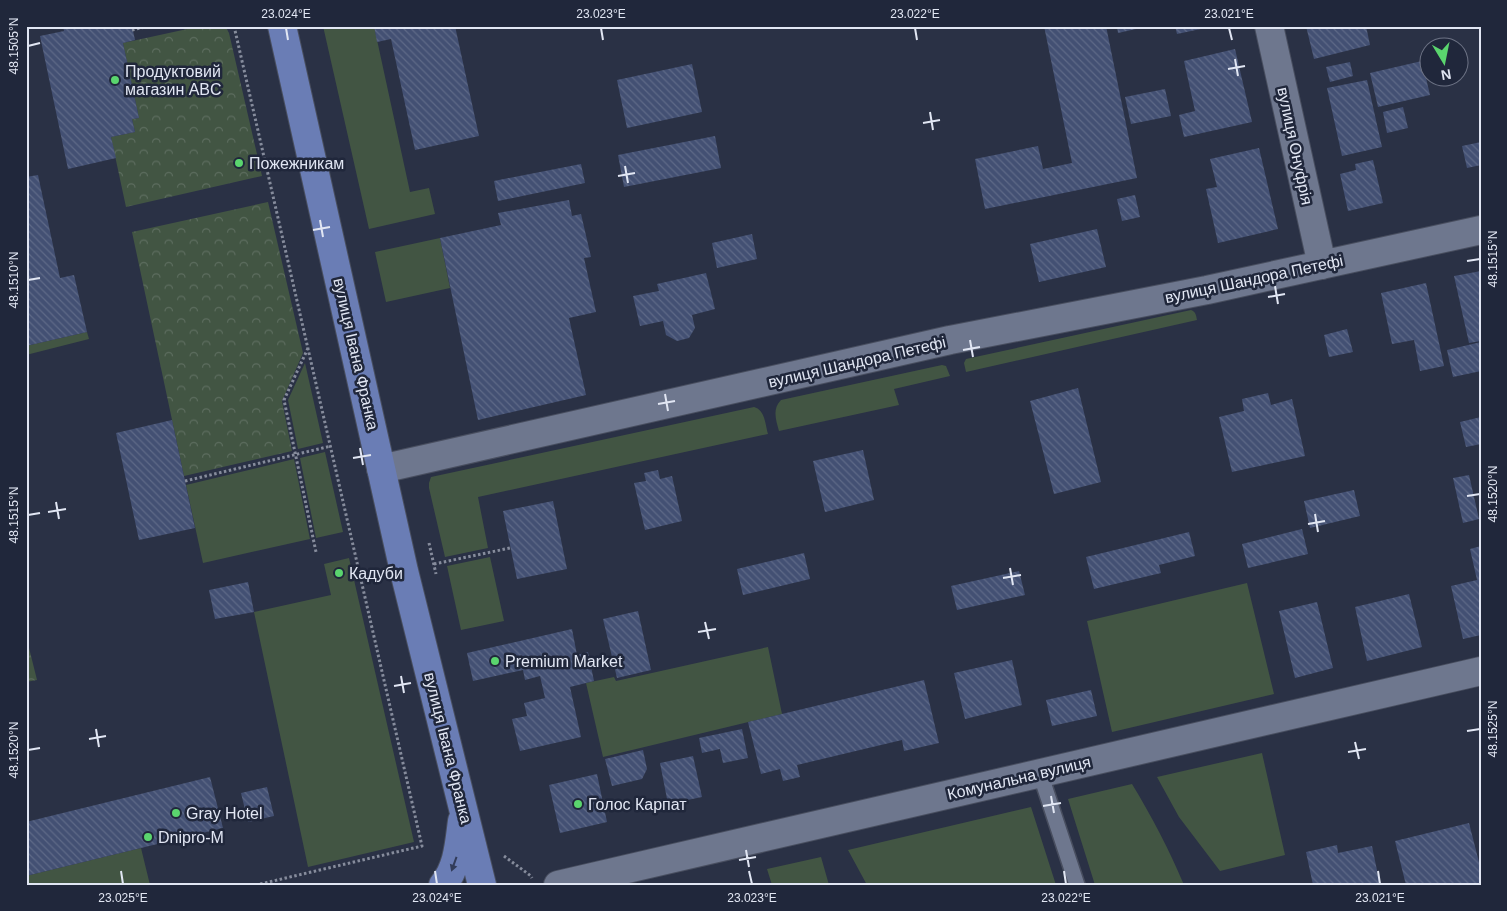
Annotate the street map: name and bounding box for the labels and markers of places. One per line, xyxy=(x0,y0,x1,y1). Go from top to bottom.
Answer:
place label: Продуктовий магазин ABC xyxy=(125,63,222,98)
marker: Продуктовий магазин ABC xyxy=(109,74,121,86)
place label: Пожежникам xyxy=(249,155,344,172)
marker: Пожежникам xyxy=(233,157,245,169)
place label: Кадуби xyxy=(349,565,403,582)
marker: Кадуби xyxy=(333,567,345,579)
place label: Premium Market xyxy=(505,653,623,670)
marker: Premium Market xyxy=(489,655,501,667)
place label: Голос Карпат xyxy=(588,796,687,813)
marker: Голос Карпат xyxy=(572,798,584,810)
place label: Gray Hotel xyxy=(186,805,262,822)
marker: Gray Hotel xyxy=(170,807,182,819)
place label: Dnipro-M xyxy=(158,829,224,846)
marker: Dnipro-M xyxy=(142,831,154,843)

